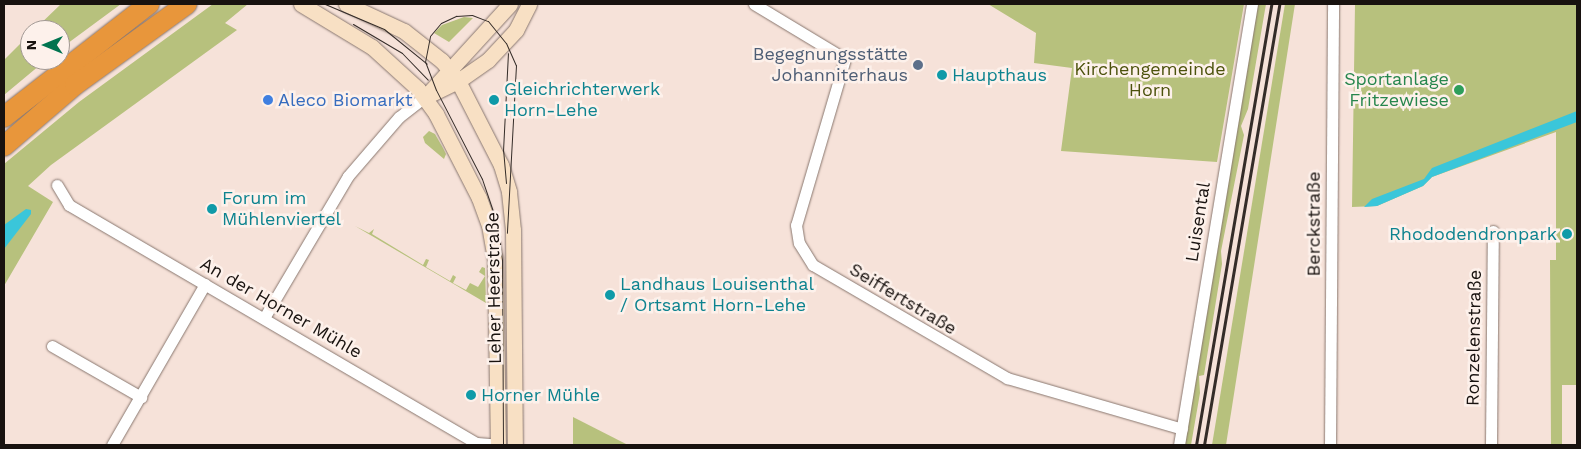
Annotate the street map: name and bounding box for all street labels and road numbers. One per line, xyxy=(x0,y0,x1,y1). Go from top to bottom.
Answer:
street label: Berckstraße xyxy=(1303,171,1325,277)
street label: Luisental xyxy=(1181,181,1215,263)
street label: Leher Heerstraße xyxy=(482,212,506,364)
street label: An der Horner Mühle xyxy=(196,253,366,363)
street label: Seiffertstraße xyxy=(846,259,960,339)
street label: Ronzelenstraße xyxy=(1462,270,1486,406)

